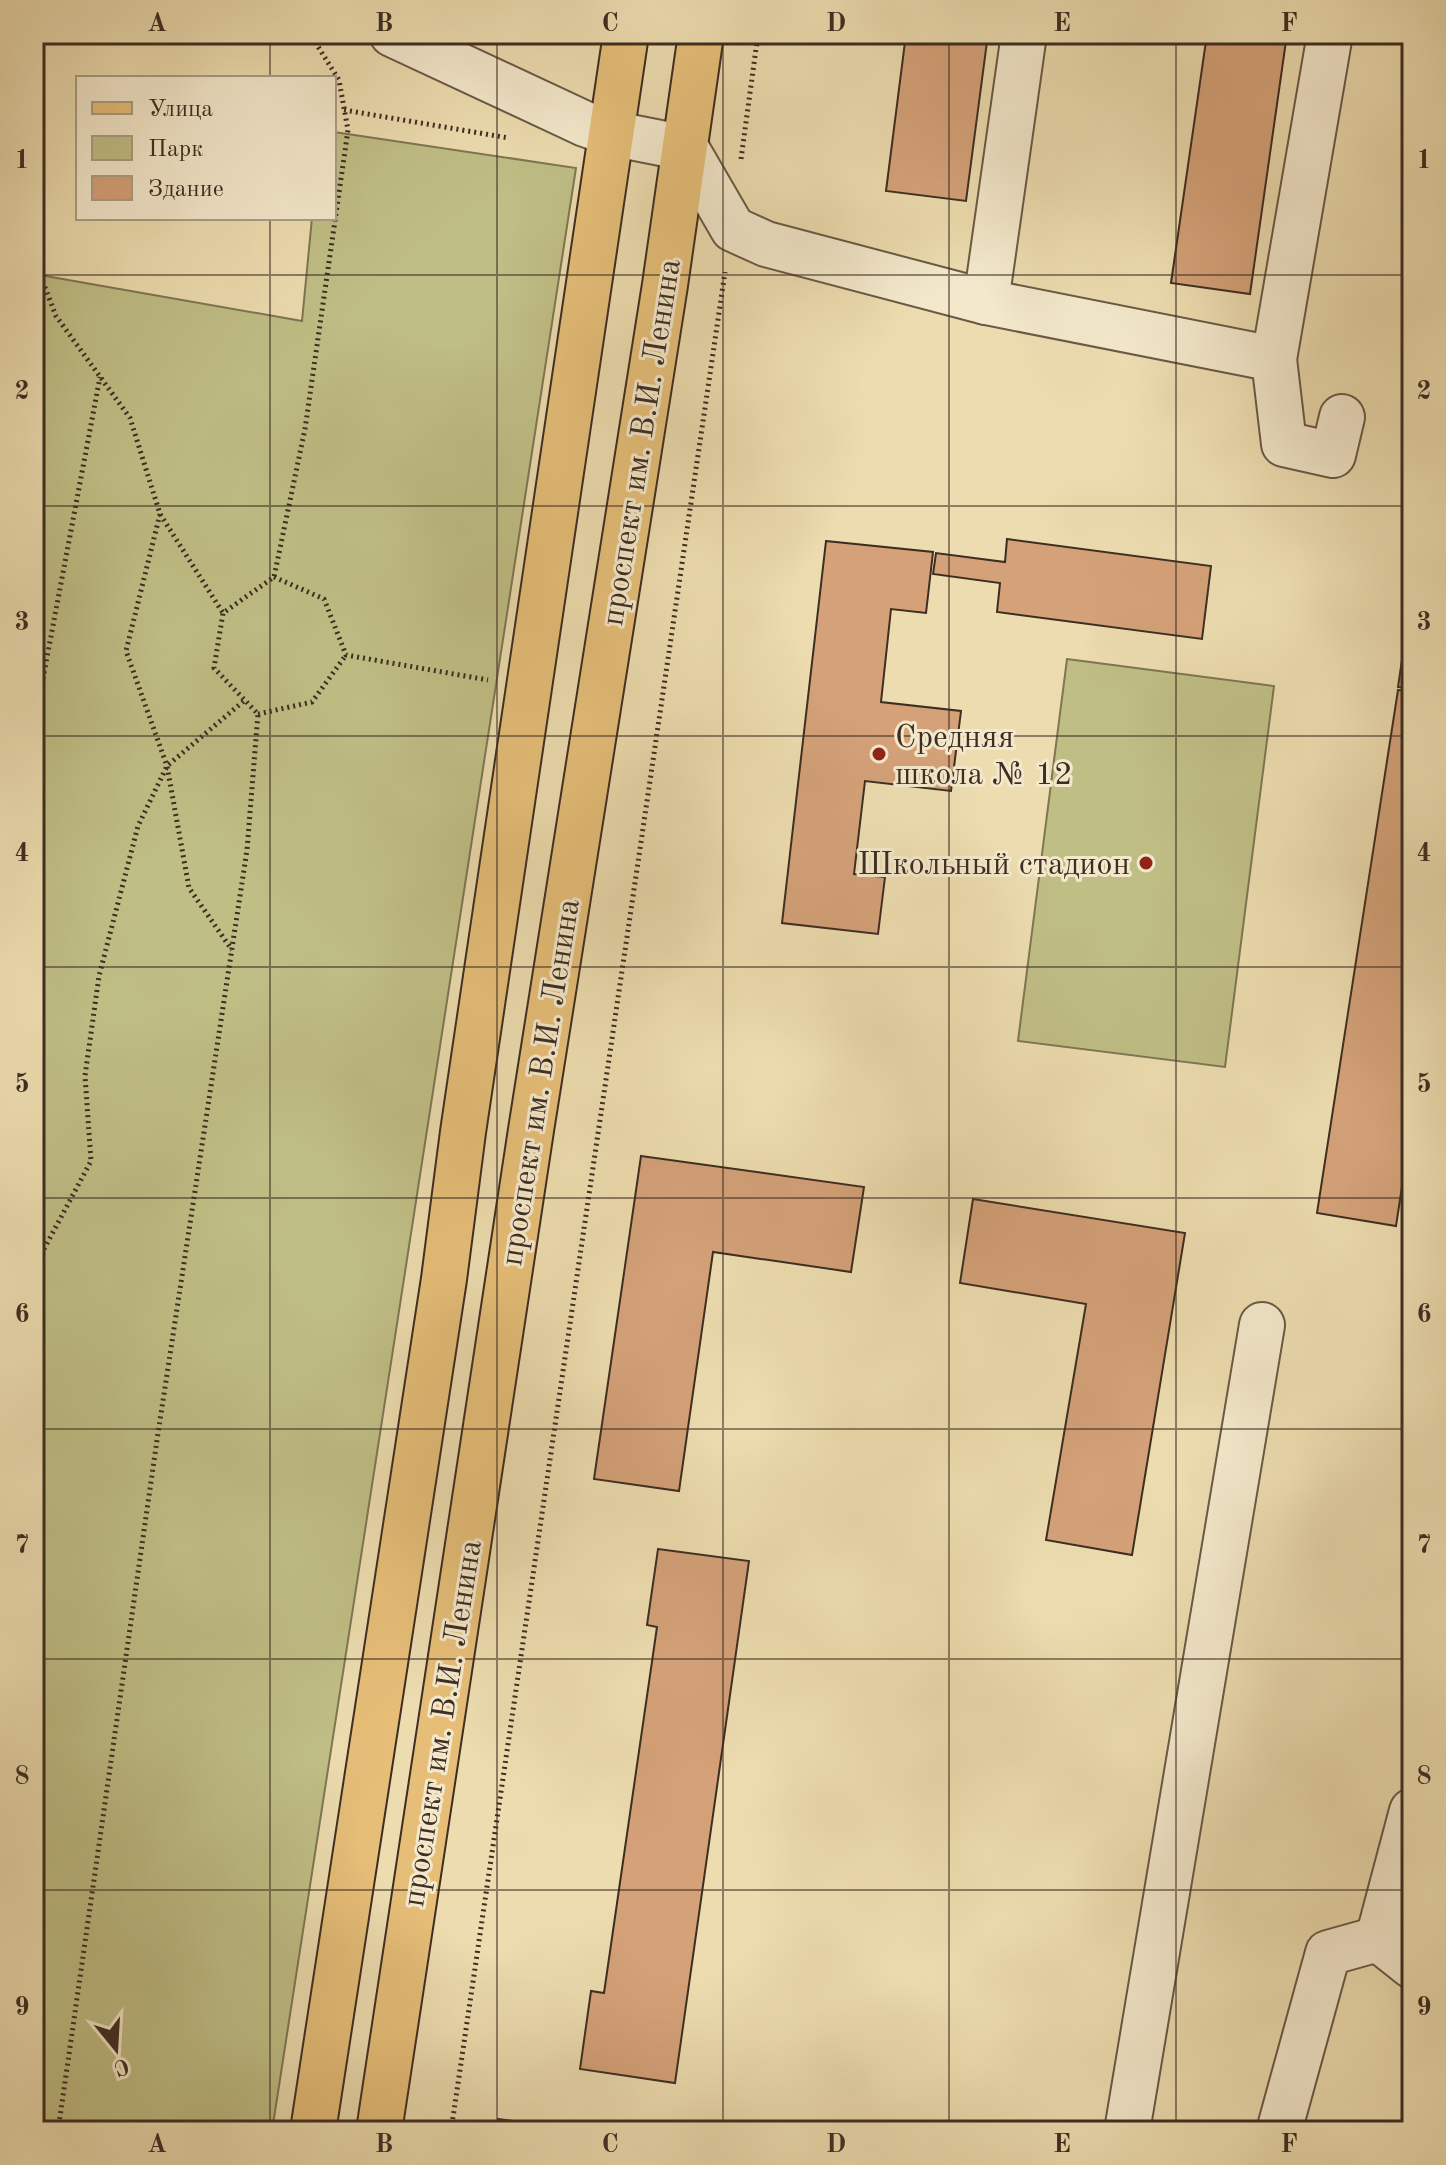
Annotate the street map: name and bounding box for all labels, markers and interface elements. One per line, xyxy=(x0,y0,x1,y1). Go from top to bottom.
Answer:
text: A xyxy=(147,11,167,37)
text: B xyxy=(375,11,393,37)
text: C xyxy=(601,11,619,37)
text: D xyxy=(826,11,846,37)
text: E xyxy=(1053,11,1071,37)
text: F xyxy=(1280,11,1298,37)
legend xyxy=(76,76,336,220)
text: Улица xyxy=(148,98,213,122)
text: Парк xyxy=(148,138,203,162)
text: 1 xyxy=(14,148,30,174)
text: 1 xyxy=(1416,148,1432,174)
text: Здание xyxy=(148,178,224,202)
street label: проспект им. В.И. Ленина xyxy=(598,256,688,628)
text: 2 xyxy=(14,379,30,405)
text: 2 xyxy=(1416,379,1432,405)
text: 3 xyxy=(14,610,30,636)
text: 3 xyxy=(1416,610,1432,636)
place label: Средняя школа № 12 xyxy=(895,723,1072,792)
marker: Средняя школа № 12 xyxy=(870,745,888,763)
text: 4 xyxy=(14,841,30,867)
text: 4 xyxy=(1416,841,1432,867)
place label: Школьный стадион xyxy=(857,850,1130,882)
marker: Школьный стадион xyxy=(1137,854,1155,872)
street label: проспект им. В.И. Ленина xyxy=(497,896,587,1268)
text: 5 xyxy=(14,1072,30,1098)
text: 5 xyxy=(1416,1072,1432,1098)
text: 6 xyxy=(14,1302,30,1328)
text: 6 xyxy=(1416,1302,1432,1328)
text: 7 xyxy=(14,1533,30,1559)
text: 7 xyxy=(1416,1533,1432,1559)
street label: проспект им. В.И. Ленина xyxy=(399,1537,489,1909)
text: 8 xyxy=(14,1764,30,1790)
text: 8 xyxy=(1416,1764,1432,1790)
text: 9 xyxy=(14,1995,30,2021)
text: 9 xyxy=(1416,1995,1432,2021)
north arrow xyxy=(76,2009,156,2089)
text: С xyxy=(111,2053,132,2079)
text: A xyxy=(147,2132,167,2158)
text: B xyxy=(375,2132,393,2158)
text: C xyxy=(601,2132,619,2158)
text: D xyxy=(826,2132,846,2158)
text: E xyxy=(1053,2132,1071,2158)
text: F xyxy=(1280,2132,1298,2158)

